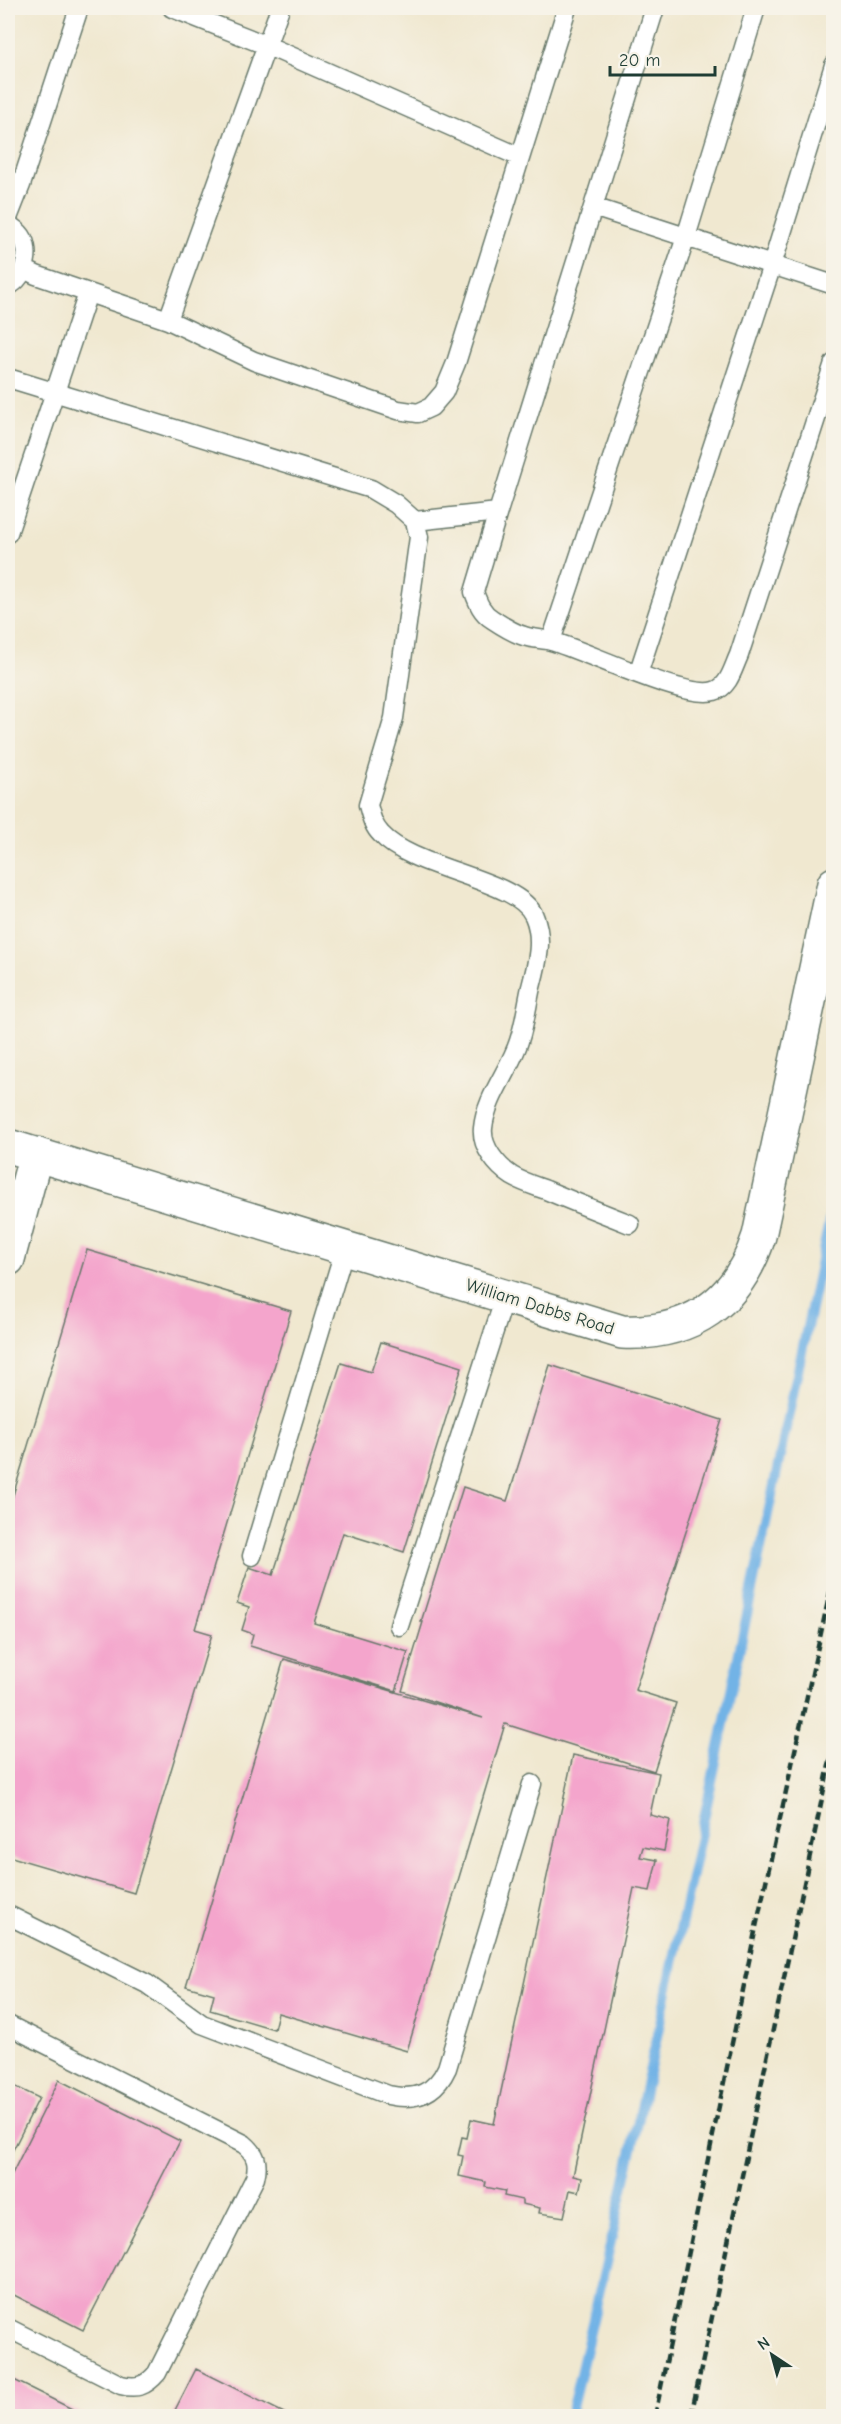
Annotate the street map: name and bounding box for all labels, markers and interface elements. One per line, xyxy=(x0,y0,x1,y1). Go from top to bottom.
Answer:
scale bar xyxy=(610,39,715,77)
text: 20 m xyxy=(619,50,660,71)
street label: William Dabbs Road xyxy=(463,1274,617,1340)
north arrow xyxy=(742,2325,802,2385)
text: N xyxy=(754,2333,773,2354)

